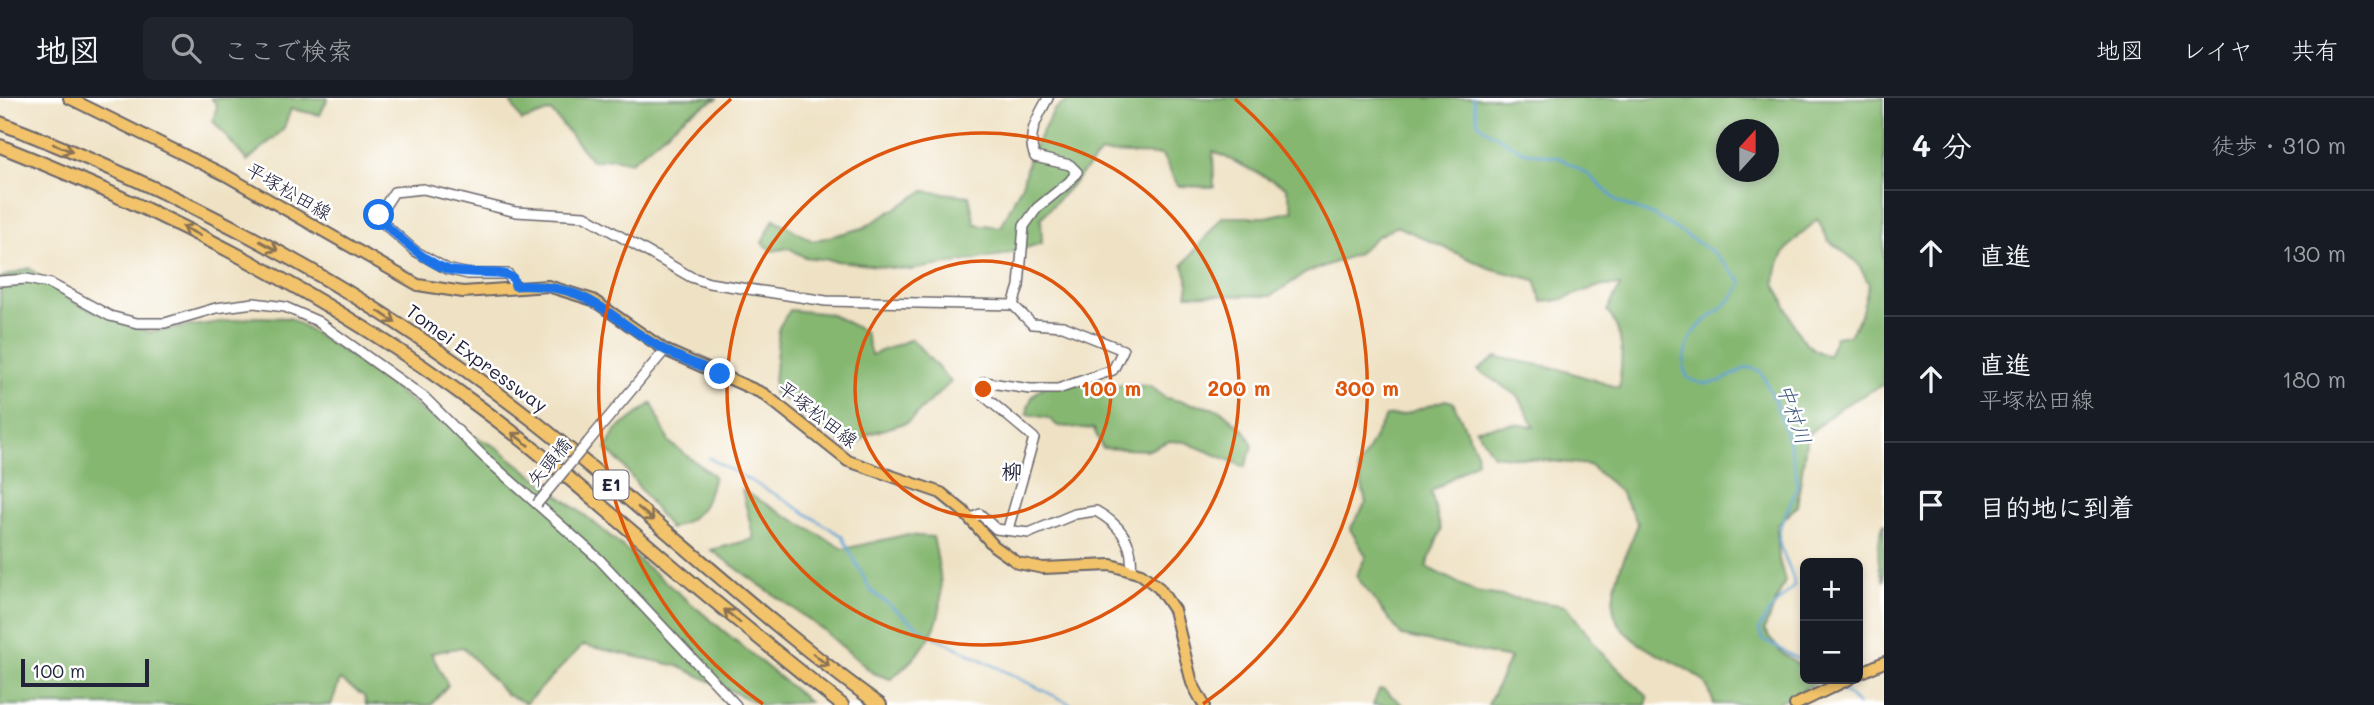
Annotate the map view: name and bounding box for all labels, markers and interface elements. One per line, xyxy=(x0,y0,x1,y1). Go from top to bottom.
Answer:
search box xyxy=(143,17,633,80)
text: 地図 xyxy=(35,27,101,70)
icon: search xyxy=(167,29,205,67)
text: ここで検索 xyxy=(223,33,353,67)
text: 地図 xyxy=(2096,34,2144,65)
text: レイヤ xyxy=(2182,34,2253,65)
text: 共有 xyxy=(2291,34,2339,65)
north arrow xyxy=(1716,119,1779,182)
text: 4 分 xyxy=(1912,125,1972,165)
text: 徒歩 · 310 m xyxy=(2212,130,2346,160)
one-way arrow xyxy=(52,142,74,155)
street label: 平塚松田線 xyxy=(242,156,337,225)
route start xyxy=(363,199,394,230)
one-way arrow xyxy=(181,223,202,237)
icon: ahead xyxy=(1912,234,1950,272)
text: 直進 xyxy=(1979,238,2031,272)
text: 130 m xyxy=(2282,238,2346,268)
one-way arrow xyxy=(258,239,278,253)
street label: Tomei Expressway xyxy=(402,298,553,417)
one-way arrow xyxy=(377,310,396,324)
text: 直進 xyxy=(1979,347,2031,381)
route end xyxy=(704,358,735,389)
icon: ahead xyxy=(1912,360,1950,398)
text: 180 m xyxy=(2282,364,2346,394)
text: 100 m xyxy=(1081,374,1141,401)
text: 200 m xyxy=(1208,374,1270,401)
text: 300 m xyxy=(1335,374,1399,401)
street label: 平塚松田線 xyxy=(773,375,863,453)
centre of rings xyxy=(971,377,995,401)
water label: 中村川 xyxy=(1772,379,1818,448)
text: 平塚松田線 xyxy=(1979,384,2094,414)
one-way arrow xyxy=(511,431,529,446)
street label: 矢頭橋 xyxy=(521,432,577,492)
district label: 柳 xyxy=(1002,457,1023,484)
road number: E1 xyxy=(594,470,628,500)
icon: arrive xyxy=(1912,486,1950,524)
text: 目的地に到着 xyxy=(1979,490,2135,524)
one-way arrow xyxy=(637,506,655,522)
map controls xyxy=(1800,558,1863,684)
button: + xyxy=(1800,558,1863,621)
one-way arrow xyxy=(723,608,741,624)
button: − xyxy=(1800,621,1863,684)
one-way arrow xyxy=(811,652,829,667)
scale bar xyxy=(21,656,149,688)
text: 100 m xyxy=(32,658,85,683)

